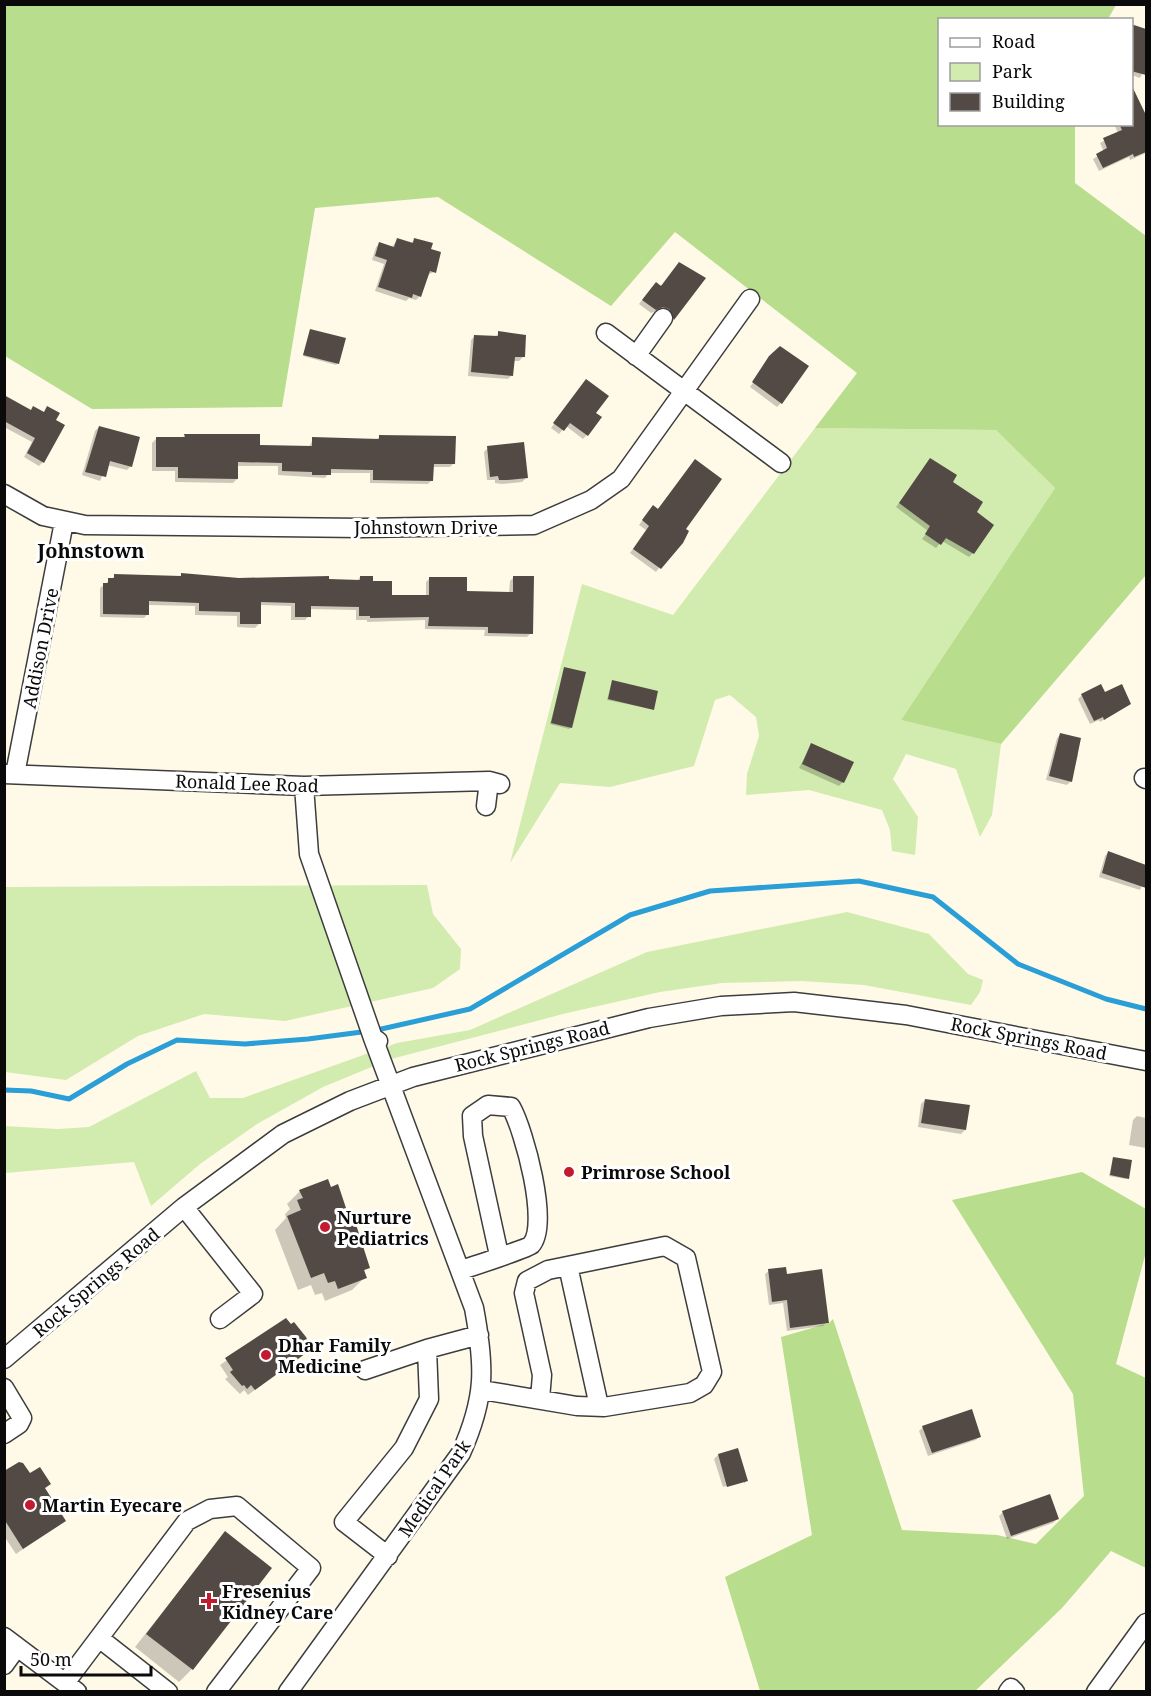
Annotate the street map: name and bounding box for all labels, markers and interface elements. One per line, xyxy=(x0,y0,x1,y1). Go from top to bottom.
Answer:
legend xyxy=(938,18,1133,126)
text: Road xyxy=(992,29,1035,53)
text: Park xyxy=(992,59,1032,83)
text: Building xyxy=(992,89,1065,113)
street label: Johnstown Drive xyxy=(353,515,498,539)
district label: Johnstown xyxy=(36,537,145,564)
street label: Addison Drive xyxy=(17,586,63,710)
street label: Ronald Lee Road xyxy=(175,768,319,798)
street label: Rock Springs Road xyxy=(949,1011,1109,1065)
street label: Rock Springs Road xyxy=(452,1015,612,1077)
place label: Primrose School xyxy=(581,1160,731,1184)
marker: Primrose School xyxy=(562,1165,576,1179)
place label: Nurture Pediatrics xyxy=(337,1205,429,1250)
marker: Nurture Pediatrics xyxy=(318,1220,332,1234)
street label: Rock Springs Road xyxy=(27,1222,165,1342)
place label: Dhar Family Medicine xyxy=(278,1333,391,1378)
marker: Dhar Family Medicine xyxy=(259,1348,273,1362)
street label: Medical Park xyxy=(393,1434,476,1541)
place label: Martin Eyecare xyxy=(42,1493,182,1517)
marker: Martin Eyecare xyxy=(23,1498,37,1512)
place label: Fresenius Kidney Care xyxy=(222,1579,333,1624)
marker: Fresenius Kidney Care xyxy=(200,1592,218,1610)
scale bar xyxy=(21,1639,152,1677)
text: 50 m xyxy=(30,1647,72,1671)

